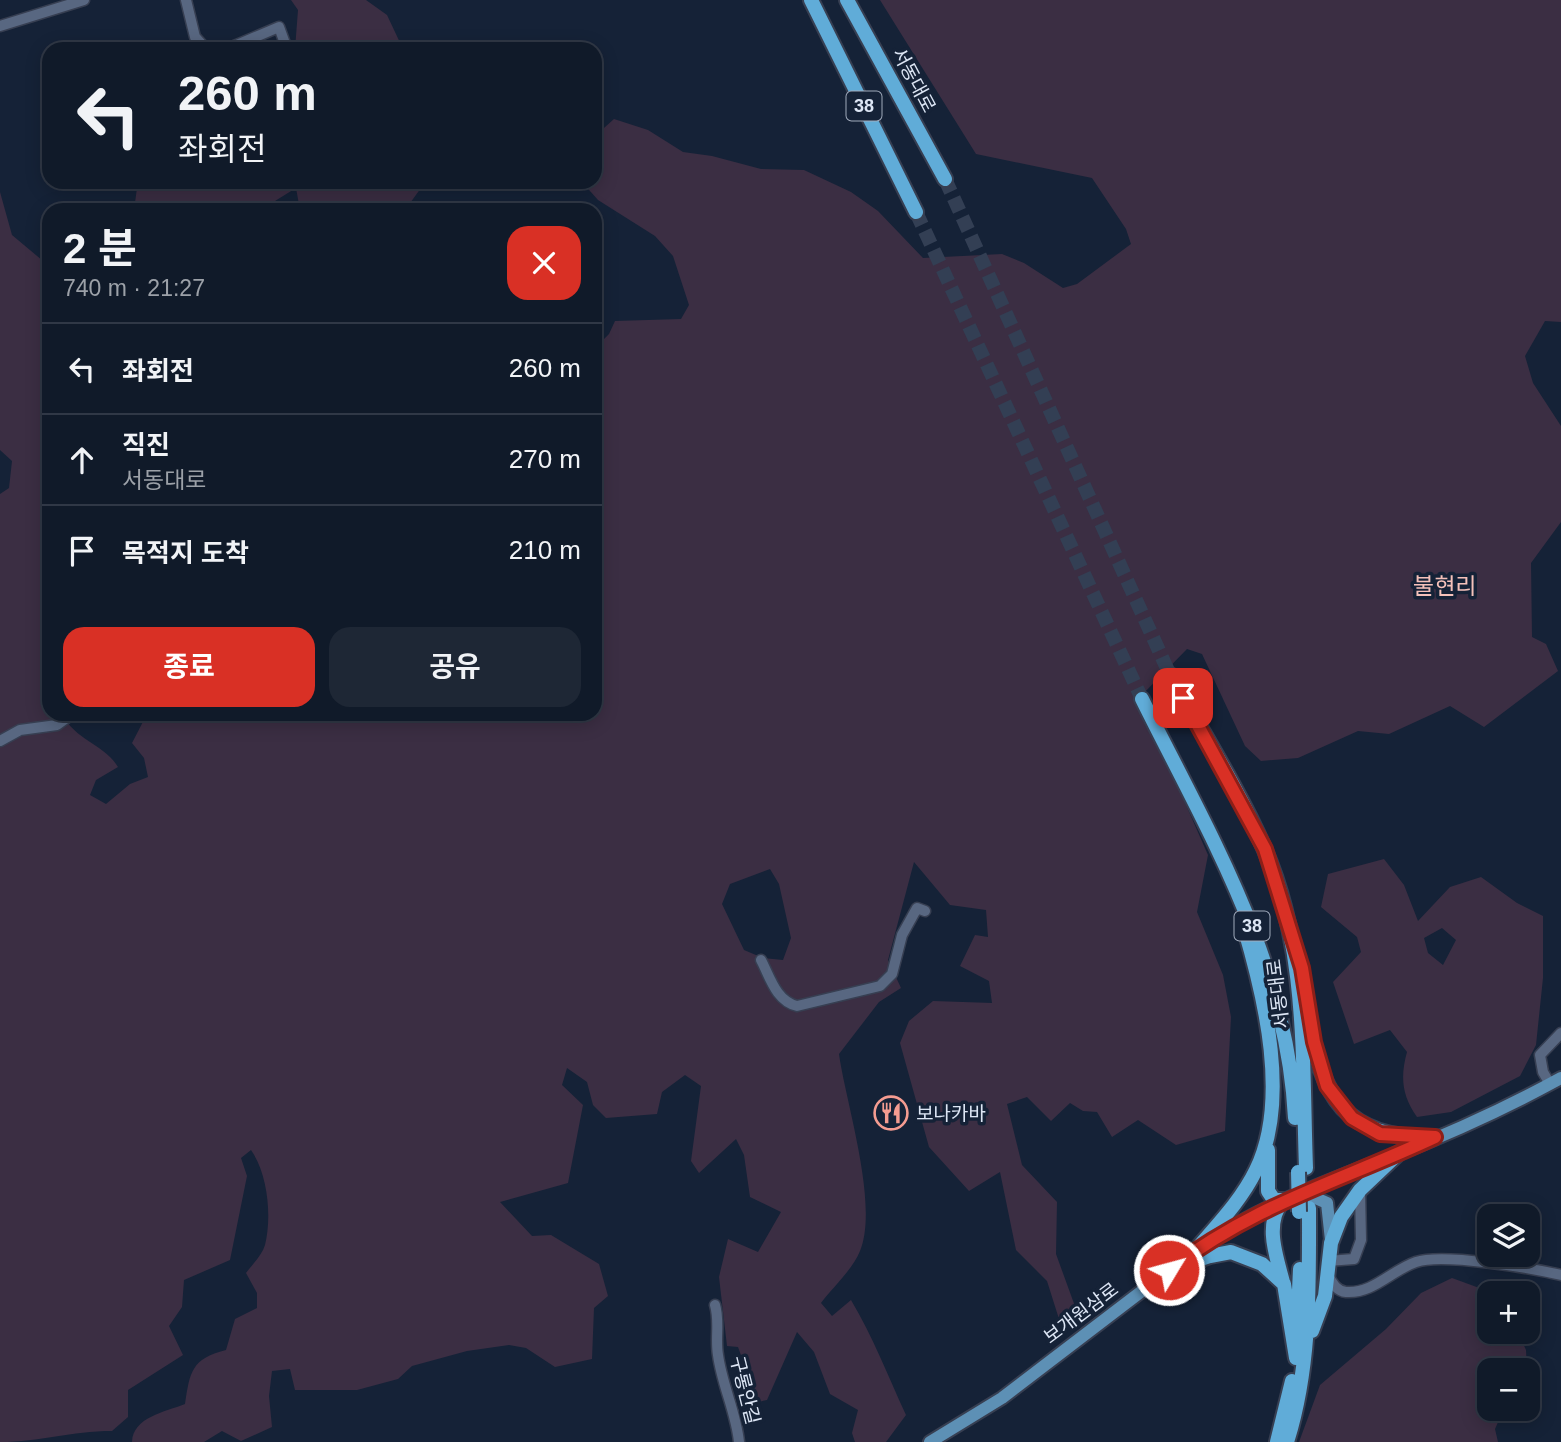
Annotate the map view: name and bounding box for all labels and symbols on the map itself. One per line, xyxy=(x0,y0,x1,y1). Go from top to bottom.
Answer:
street label: 서동대로 xyxy=(888,44,940,116)
road number: 38 xyxy=(846,92,882,120)
district label: 불현리 xyxy=(1413,573,1477,599)
pin xyxy=(1153,668,1213,728)
road number: 38 xyxy=(1234,911,1270,940)
street label: 서동대로 xyxy=(1263,958,1293,1030)
restaurant icon: 보나카바 xyxy=(872,1094,910,1132)
place label: 보나카바 xyxy=(916,1103,986,1124)
position arrow xyxy=(1132,1233,1206,1307)
street label: 보개원삼로 xyxy=(1040,1278,1122,1348)
street label: 구롱안길 xyxy=(726,1354,764,1426)

